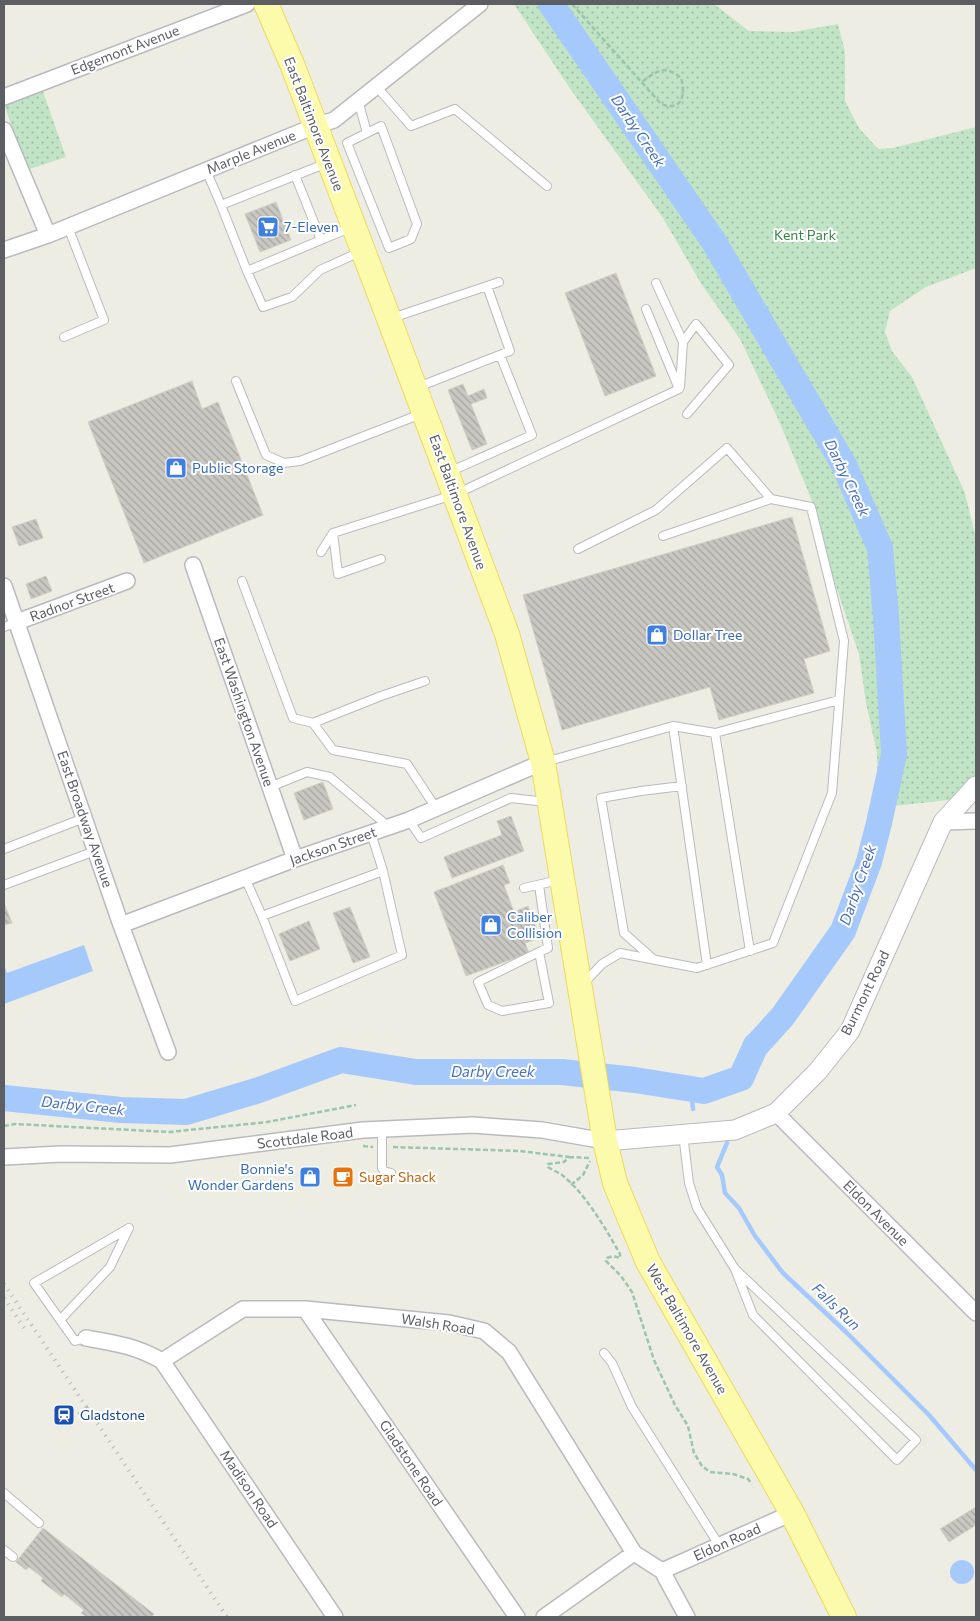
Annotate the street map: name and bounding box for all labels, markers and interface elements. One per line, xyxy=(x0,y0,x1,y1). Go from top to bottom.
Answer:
street label: Edgemont Avenue xyxy=(68,21,182,78)
street label: East Baltimore Avenue xyxy=(281,54,348,193)
water label: Darby Creek xyxy=(608,91,670,171)
street label: Marple Avenue xyxy=(204,126,298,177)
supermarket icon: 7-Eleven xyxy=(256,215,280,239)
place label: 7-Eleven xyxy=(284,218,339,235)
park label: Kent Park xyxy=(774,226,836,243)
street label: East Baltimore Avenue xyxy=(426,432,491,572)
water label: Darby Creek xyxy=(821,436,875,520)
shop icon: Public Storage xyxy=(164,456,188,480)
place label: Public Storage xyxy=(192,459,283,476)
street label: Radnor Street xyxy=(27,578,117,625)
shop icon: Dollar Tree xyxy=(645,623,669,647)
place label: Dollar Tree xyxy=(673,626,742,643)
street label: East Washington Avenue xyxy=(211,635,278,788)
street label: East Broadway Avenue xyxy=(54,748,117,889)
street label: Jackson Street xyxy=(287,823,379,868)
water label: Darby Creek xyxy=(835,841,880,927)
place label: Caliber Collision xyxy=(507,908,562,941)
shop icon: Caliber Collision xyxy=(479,913,503,937)
street label: Burmont Road xyxy=(837,948,892,1038)
water label: Darby Creek xyxy=(451,1062,536,1080)
water label: Darby Creek xyxy=(40,1092,127,1118)
street label: Scottdale Road xyxy=(256,1123,354,1152)
place label: Bonnie's Wonder Gardens xyxy=(188,1160,294,1193)
shop icon: Bonnie's Wonder Gardens xyxy=(298,1165,322,1189)
cafe icon: Sugar Shack xyxy=(331,1165,355,1189)
place label: Sugar Shack xyxy=(359,1168,437,1185)
street label: Eldon Avenue xyxy=(840,1176,913,1249)
street label: West Baltimore Avenue xyxy=(643,1261,732,1397)
water label: Falls Run xyxy=(809,1279,865,1334)
street label: Walsh Road xyxy=(400,1309,476,1338)
station icon: Gladstone xyxy=(52,1403,76,1427)
place label: Gladstone xyxy=(80,1406,145,1423)
street label: Gladstone Road xyxy=(376,1416,447,1509)
street label: Madison Road xyxy=(217,1446,282,1531)
street label: Eldon Road xyxy=(691,1519,763,1564)

